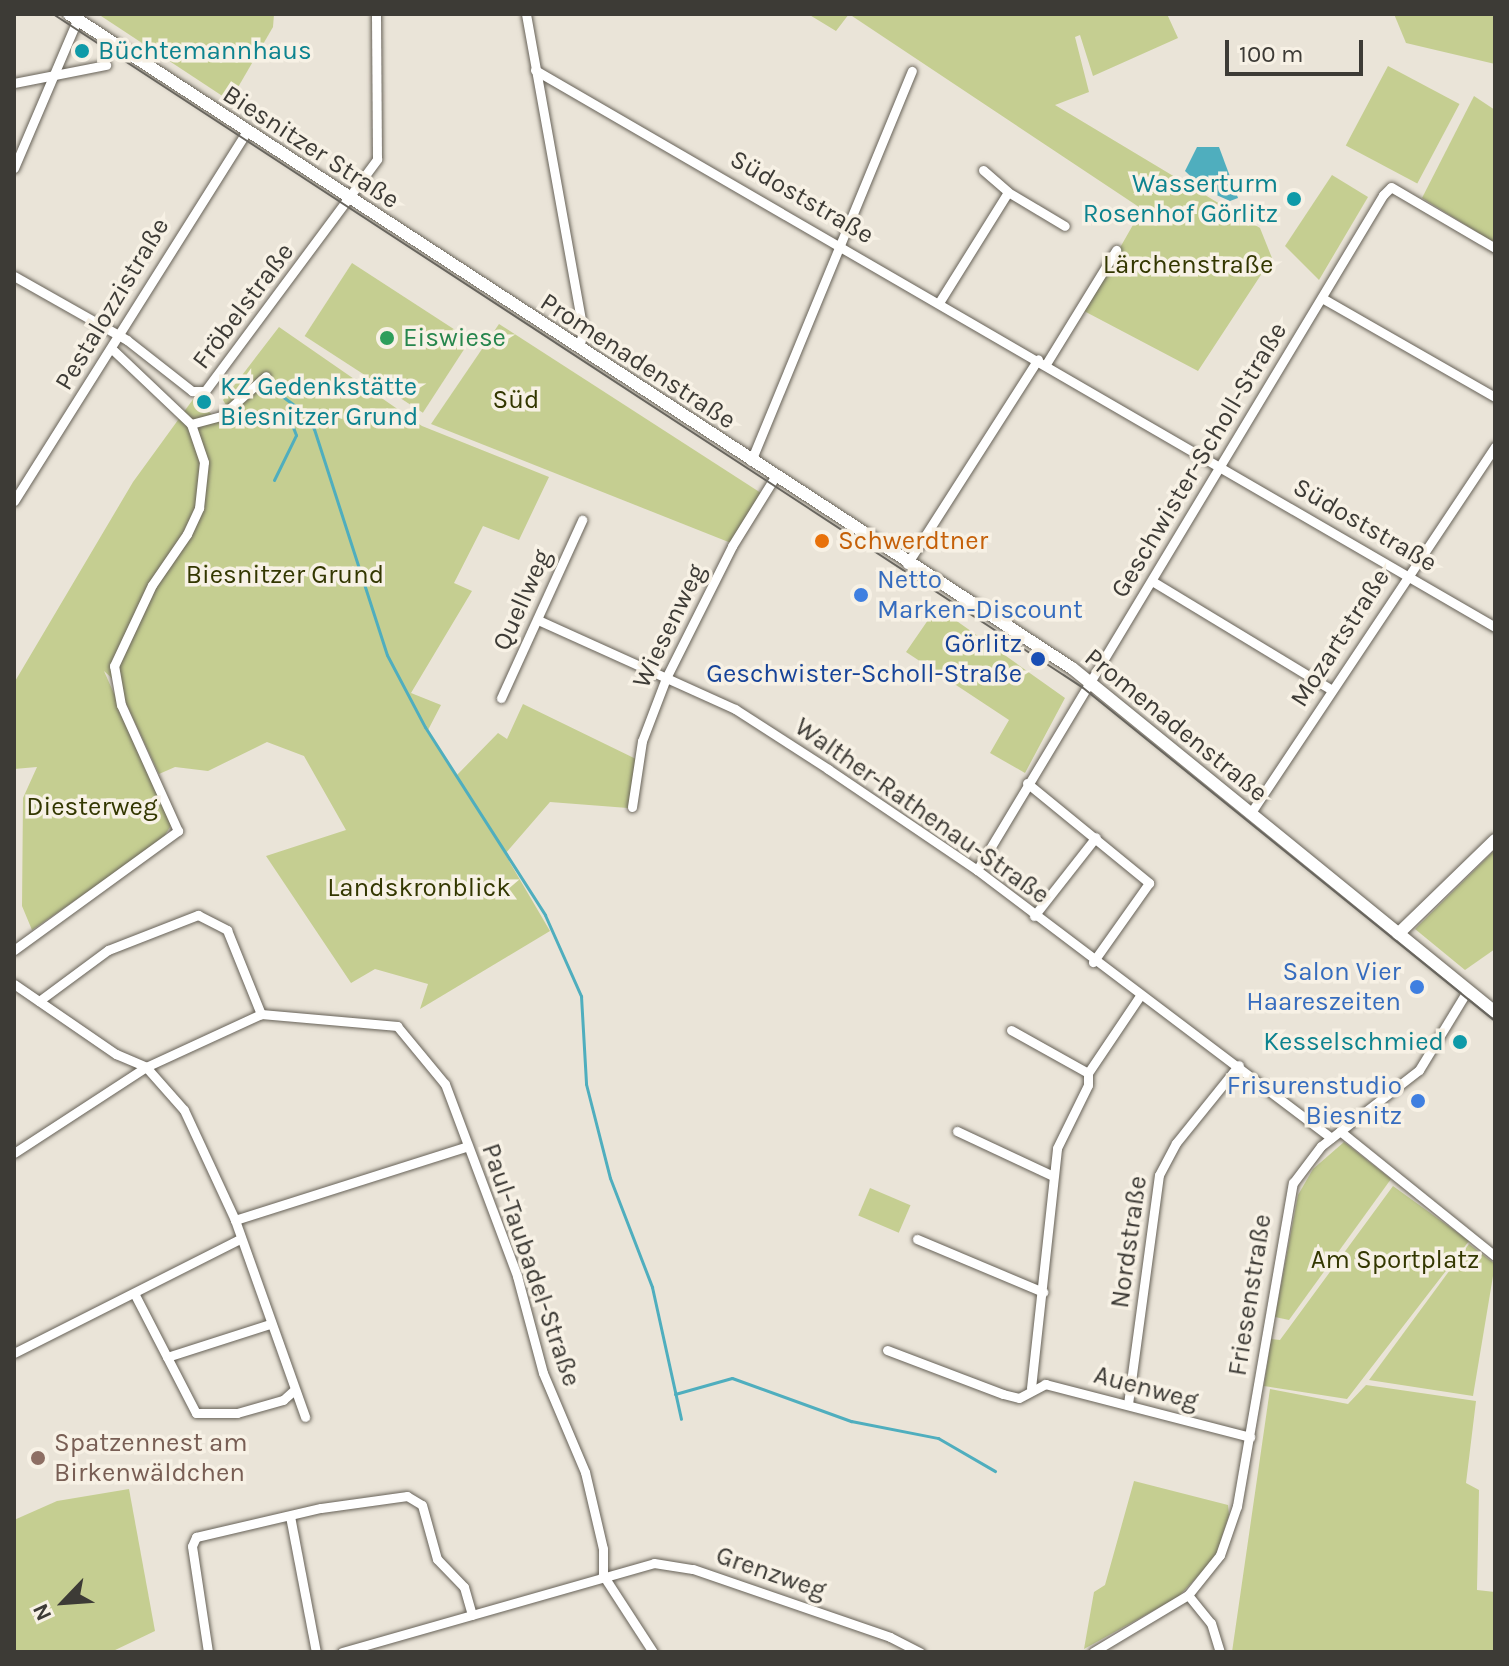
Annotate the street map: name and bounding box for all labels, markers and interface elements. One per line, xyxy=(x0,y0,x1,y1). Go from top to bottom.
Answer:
scale bar xyxy=(1229,24,1367,74)
place label: Büchtemannhaus xyxy=(98,35,312,67)
text: 100 m xyxy=(1239,40,1304,68)
marker: Büchtemannhaus xyxy=(73,42,91,60)
street label: Biesnitzer Straße xyxy=(217,78,405,216)
street label: Südoststraße xyxy=(724,143,880,251)
place label: Wasserturm Rosenhof Görlitz xyxy=(1083,168,1278,230)
marker: Wasserturm Rosenhof Görlitz xyxy=(1285,190,1303,208)
street label: Pestalozzistraße xyxy=(48,212,176,396)
street label: Fröbelstraße xyxy=(185,237,301,375)
park label: Lärchenstraße xyxy=(1103,249,1273,281)
street label: Promenadenstraße xyxy=(534,286,742,436)
street label: Geschwister-Scholl-Straße xyxy=(1104,317,1294,603)
place label: Eiswiese xyxy=(403,322,506,354)
marker: Eiswiese xyxy=(378,329,396,347)
place label: KZ Gedenkstätte Biesnitzer Grund xyxy=(220,371,418,432)
park label: Süd xyxy=(493,384,539,416)
marker: KZ Gedenkstätte Biesnitzer Grund xyxy=(195,393,213,411)
street label: Südoststraße xyxy=(1287,471,1443,579)
place label: Schwerdtner xyxy=(838,525,988,557)
marker: Schwerdtner xyxy=(813,532,831,550)
street label: Quellweg xyxy=(486,545,558,655)
park label: Biesnitzer Grund xyxy=(186,559,384,591)
street label: Wiesenweg xyxy=(626,559,712,693)
street label: Mozartstraße xyxy=(1284,563,1396,713)
place label: Netto Marken-Discount xyxy=(877,564,1083,626)
marker: Netto Marken-Discount xyxy=(852,586,870,604)
place label: Görlitz Geschwister-Scholl-Straße xyxy=(706,628,1022,690)
street label: Promenadenstraße xyxy=(1078,642,1274,808)
marker: Görlitz Geschwister-Scholl-Straße xyxy=(1029,650,1047,668)
street label: Walther-Rathenau-Straße xyxy=(789,711,1055,911)
park label: Diesterweg xyxy=(26,791,158,823)
park label: Landskronblick xyxy=(327,872,511,904)
place label: Salon Vier Haareszeiten xyxy=(1246,956,1401,1018)
marker: Salon Vier Haareszeiten xyxy=(1408,978,1426,996)
place label: Kesselschmied xyxy=(1263,1026,1444,1058)
marker: Kesselschmied xyxy=(1451,1033,1469,1051)
place label: Frisurenstudio Biesnitz xyxy=(1227,1070,1402,1132)
marker: Frisurenstudio Biesnitz xyxy=(1409,1092,1427,1110)
street label: Paul-Taubadel-Straße xyxy=(475,1139,587,1391)
street label: Nordstraße xyxy=(1104,1174,1154,1310)
street label: Friesenstraße xyxy=(1222,1212,1278,1378)
park label: Am Sportplatz xyxy=(1311,1244,1479,1276)
street label: Auenweg xyxy=(1090,1359,1202,1417)
place label: Spatzennest am Birkenwäldchen xyxy=(54,1427,248,1488)
marker: Spatzennest am Birkenwäldchen xyxy=(29,1449,47,1467)
street label: Grenzweg xyxy=(712,1540,830,1606)
north arrow xyxy=(24,1562,104,1642)
text: N xyxy=(27,1599,57,1625)

